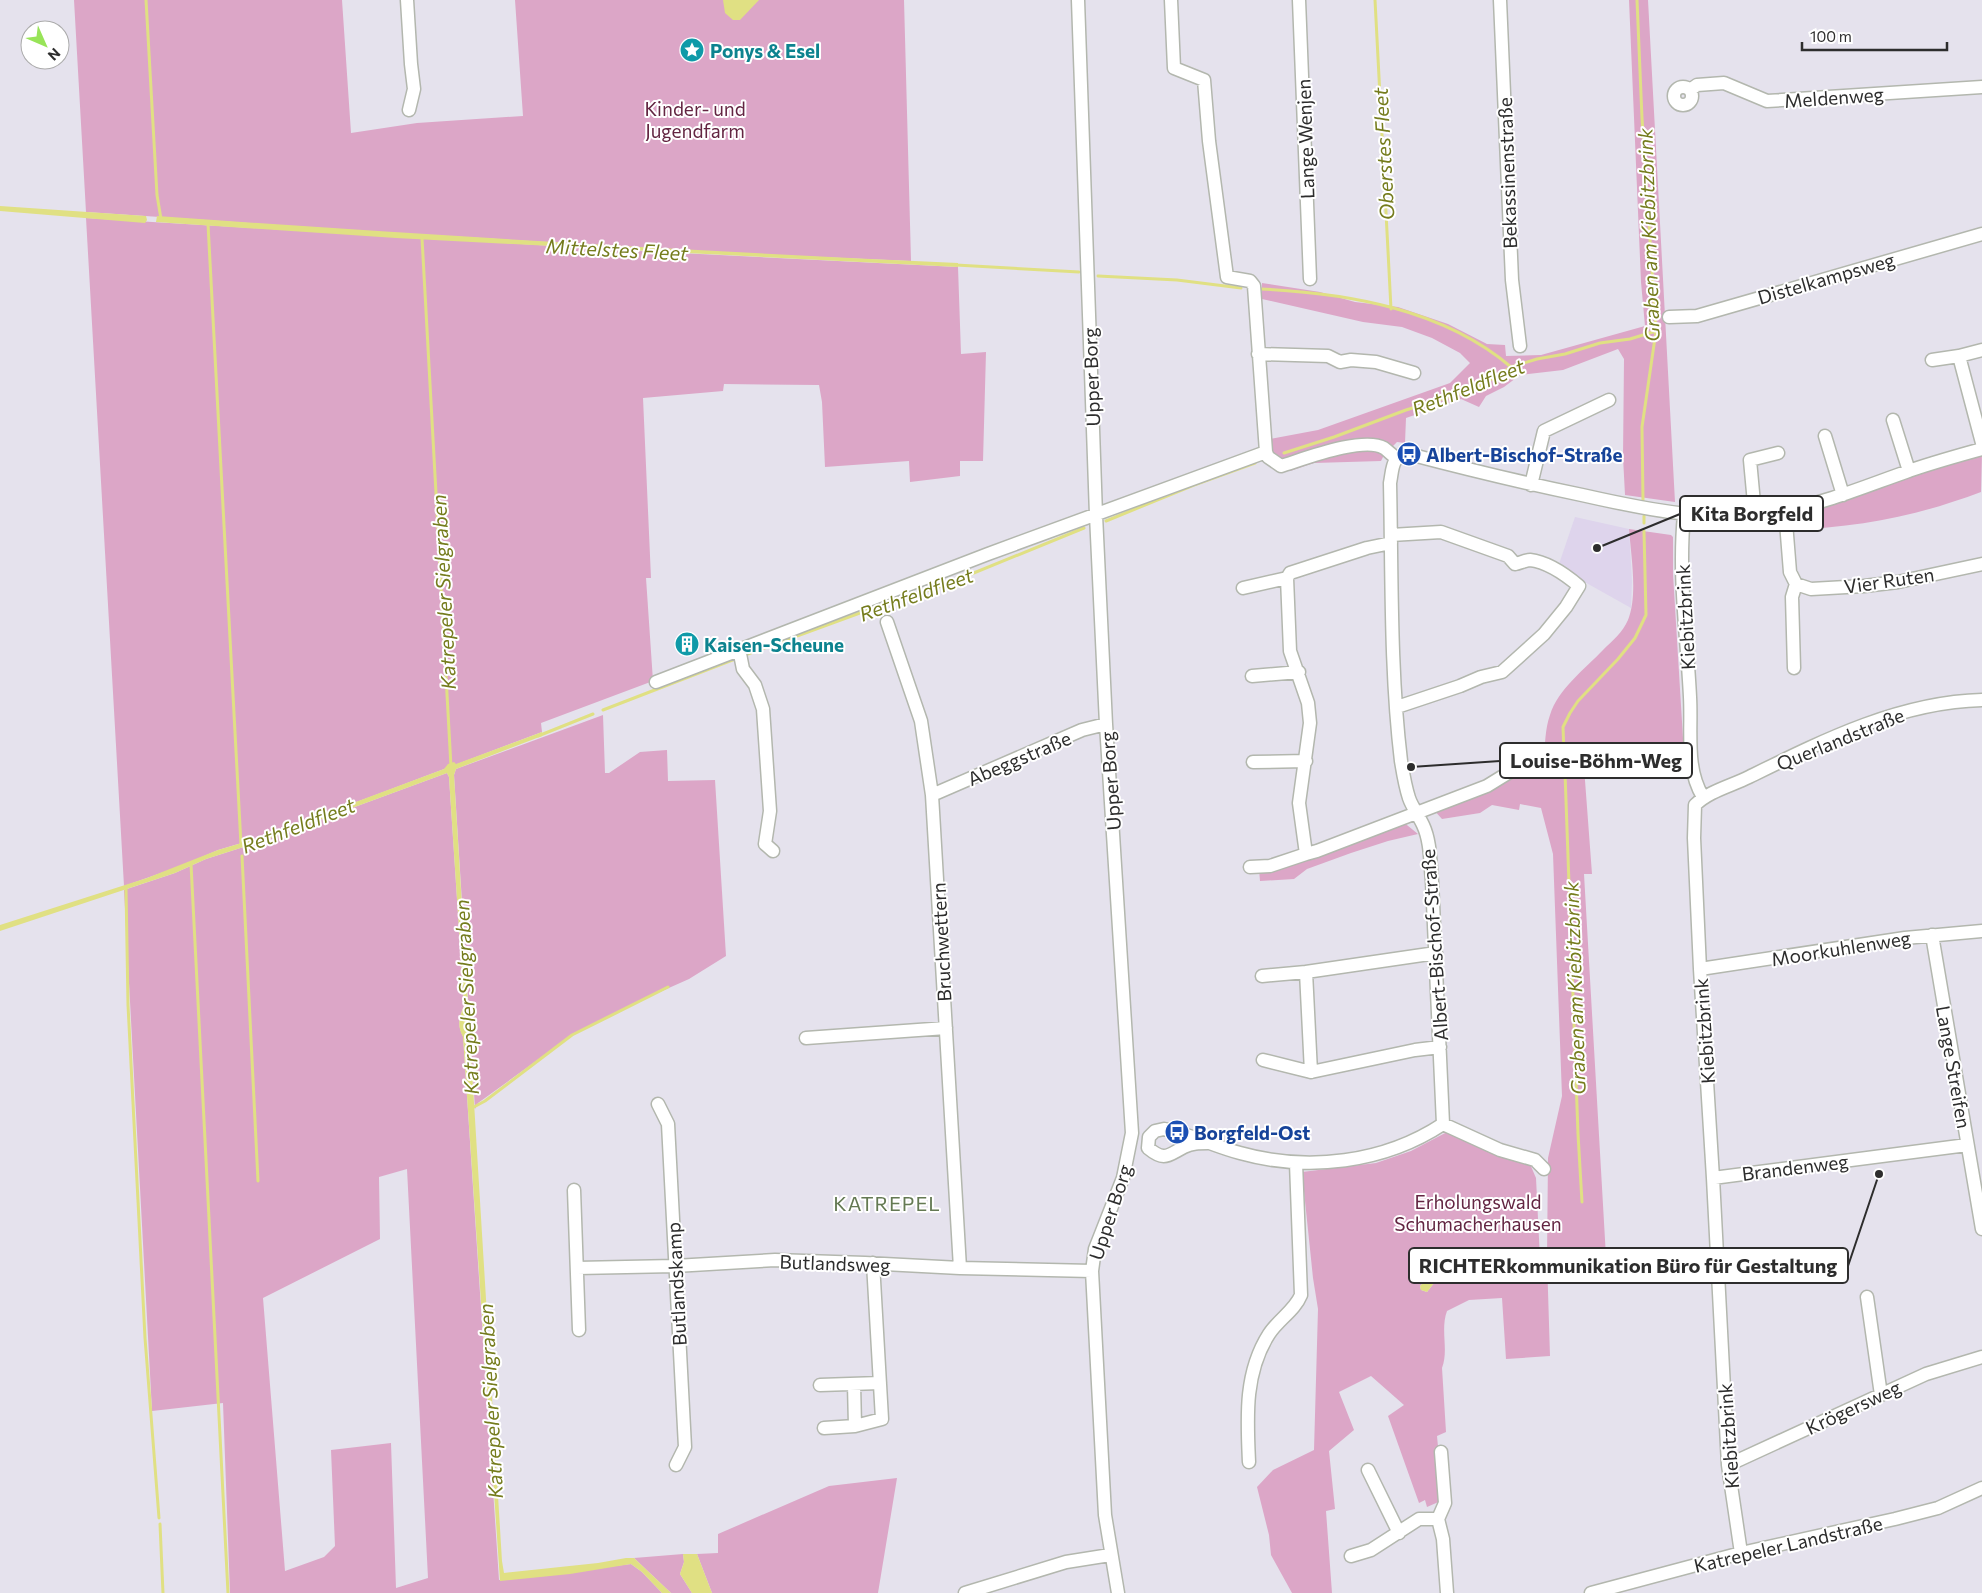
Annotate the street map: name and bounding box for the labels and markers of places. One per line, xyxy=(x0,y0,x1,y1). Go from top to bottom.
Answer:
place icon: Ponys & Esel xyxy=(679,37,705,63)
place label: Ponys & Esel xyxy=(710,39,820,62)
bus stop icon: Albert-Bischof-Straße xyxy=(1396,441,1422,467)
place label: Albert-Bischof-Straße xyxy=(1426,443,1622,466)
callout: Kita Borgfeld xyxy=(1680,496,1823,531)
building icon: Kaisen-Scheune xyxy=(674,631,700,657)
place label: Kaisen-Scheune xyxy=(704,633,844,656)
callout: Louise-Böhm-Weg xyxy=(1500,743,1692,778)
bus stop icon: Borgfeld-Ost xyxy=(1164,1119,1190,1145)
place label: Borgfeld-Ost xyxy=(1194,1121,1310,1144)
callout: RICHTERkommunikation Büro für Gestaltung xyxy=(1409,1248,1848,1283)

